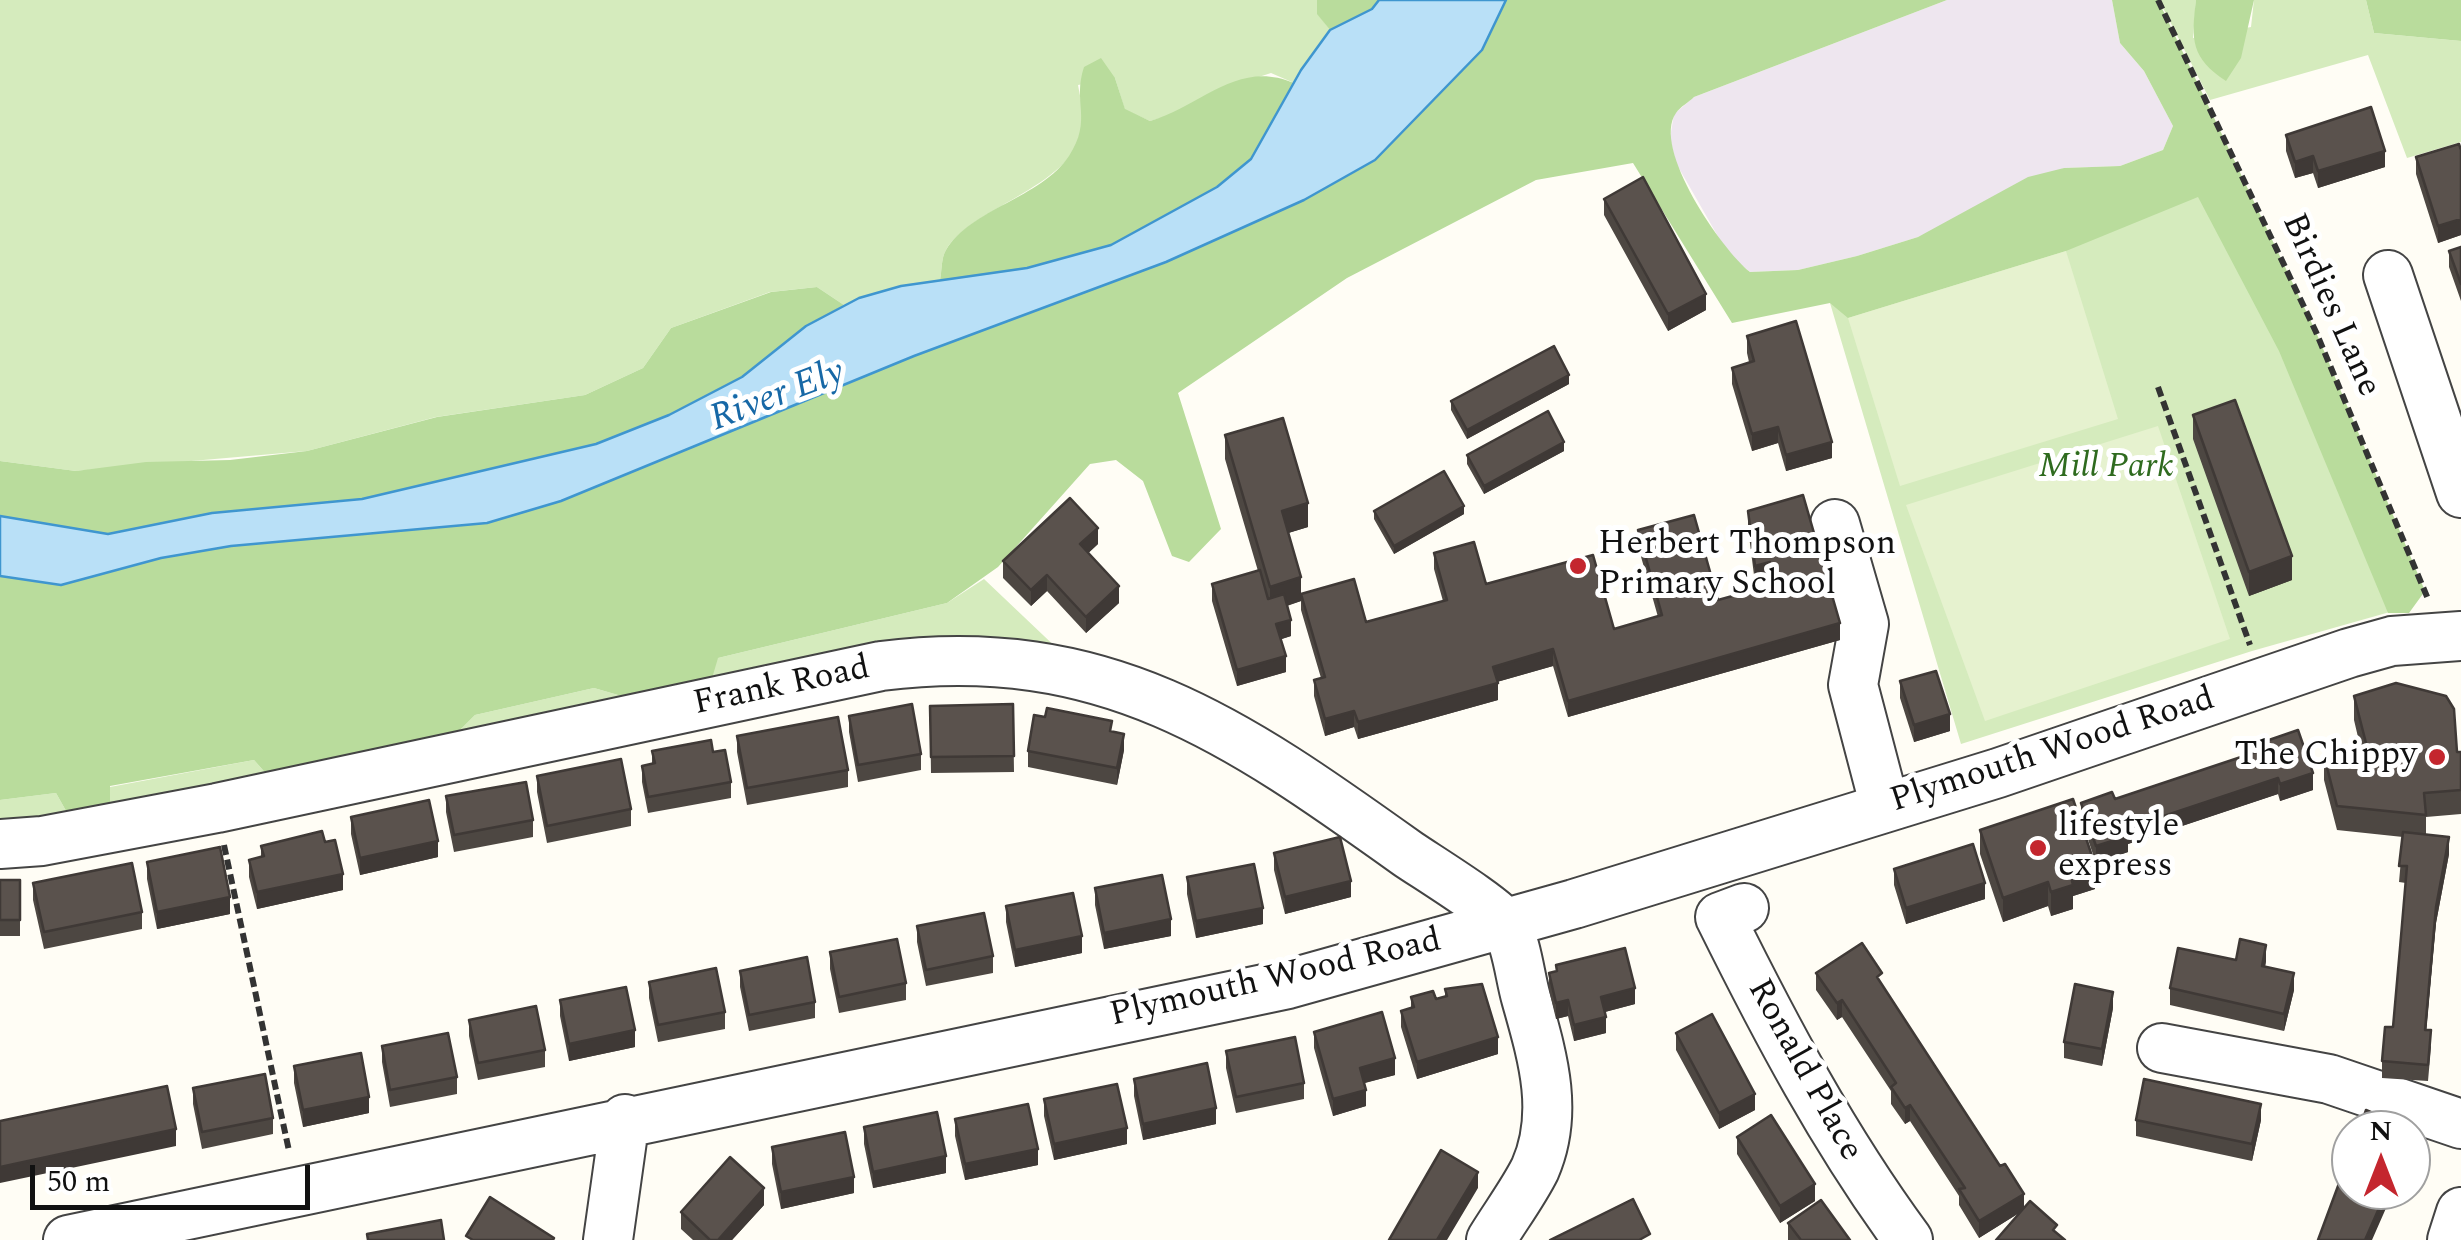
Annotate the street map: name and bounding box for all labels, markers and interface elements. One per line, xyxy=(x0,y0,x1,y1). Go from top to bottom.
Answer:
street label: Birdies Lane xyxy=(2270,208,2388,404)
water label: River Ely xyxy=(704,352,852,444)
park label: Mill Park xyxy=(2038,448,2174,490)
place label: Herbert Thompson Primary School xyxy=(1598,525,1896,607)
marker: Herbert Thompson Primary School xyxy=(1567,555,1589,577)
street label: Frank Road xyxy=(690,649,874,727)
street label: Plymouth Wood Road xyxy=(1886,680,2220,824)
place label: The Chippy xyxy=(2234,736,2417,778)
marker: The Chippy xyxy=(2426,746,2448,768)
place label: lifestyle express xyxy=(2058,807,2179,889)
marker: lifestyle express xyxy=(2027,837,2049,859)
street label: Plymouth Wood Road xyxy=(1106,921,1446,1039)
street label: Ronald Place xyxy=(1736,973,1870,1169)
north arrow xyxy=(2331,1110,2431,1210)
text: N xyxy=(2370,1110,2392,1153)
scale bar xyxy=(35,1145,315,1207)
text: 50 m xyxy=(47,1159,110,1205)

